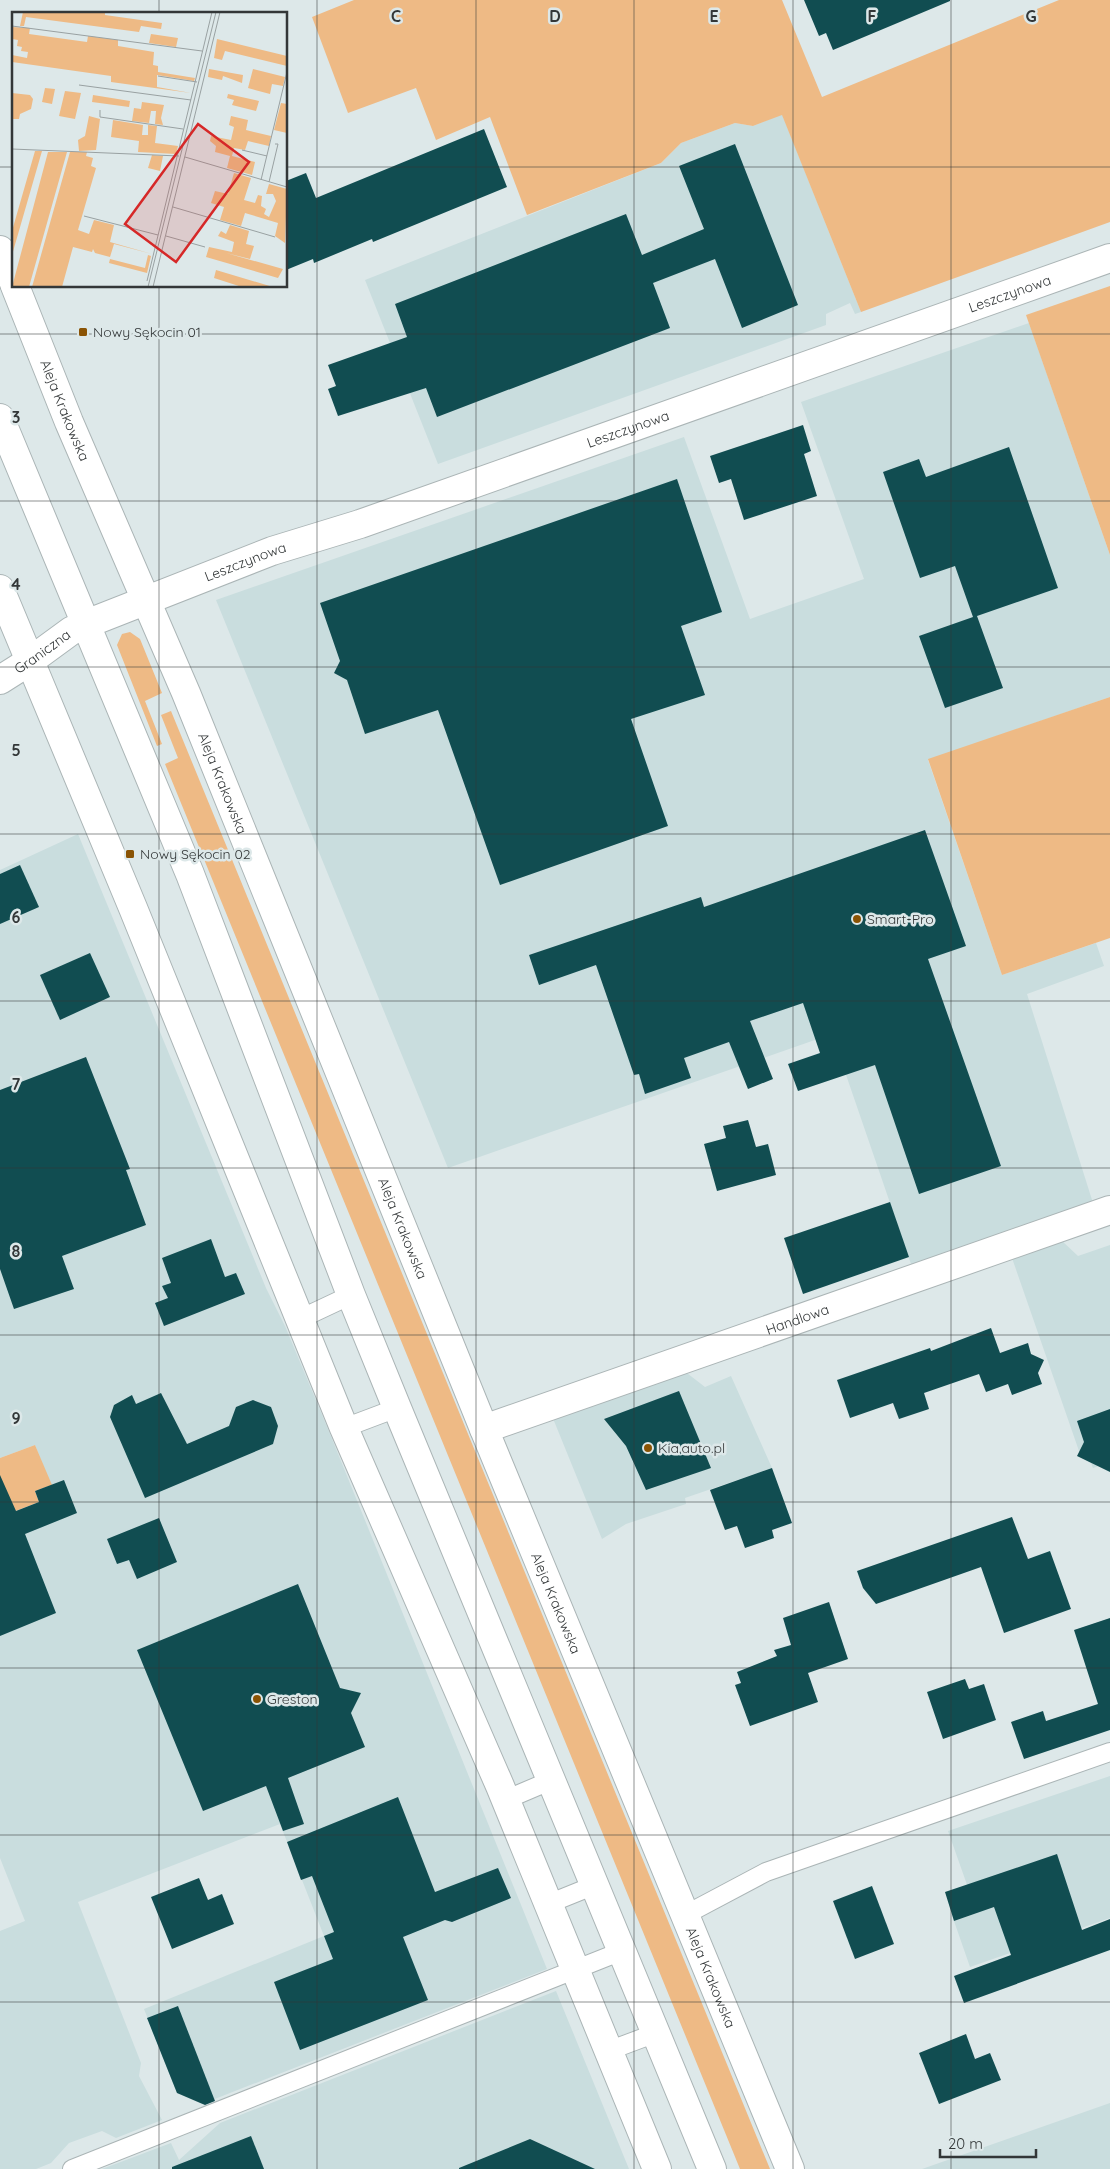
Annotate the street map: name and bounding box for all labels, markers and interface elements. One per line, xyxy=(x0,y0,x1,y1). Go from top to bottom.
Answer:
text: C xyxy=(391,6,401,26)
text: D xyxy=(549,6,561,26)
text: E xyxy=(709,6,719,26)
text: F xyxy=(868,6,877,26)
text: G xyxy=(1025,6,1037,26)
inset map xyxy=(12,12,288,288)
street label: Leszczynowa xyxy=(966,271,1053,316)
place label: Nowy Sękocin 01 xyxy=(93,323,201,341)
marker: Nowy Sękocin 01 xyxy=(77,326,89,338)
street label: Aleja Krakowska xyxy=(36,357,94,464)
street label: Leszczynowa xyxy=(584,406,672,452)
text: 3 xyxy=(12,407,20,427)
street label: Leszczynowa xyxy=(202,538,288,586)
text: 4 xyxy=(11,574,21,594)
street label: Graniczna xyxy=(11,625,74,678)
street label: Aleja Krakowska xyxy=(194,730,251,837)
text: 5 xyxy=(11,740,21,760)
place label: Nowy Sękocin 02 xyxy=(140,845,251,863)
marker: Nowy Sękocin 02 xyxy=(124,848,136,860)
text: 6 xyxy=(12,907,21,927)
place label: Smart-Pro xyxy=(867,910,934,928)
marker: Smart-Pro xyxy=(851,913,863,925)
text: 7 xyxy=(12,1074,21,1094)
street label: Aleja Krakowska xyxy=(374,1175,431,1282)
text: 8 xyxy=(12,1241,21,1261)
street label: Handlowa xyxy=(763,1300,831,1339)
text: 9 xyxy=(11,1408,21,1428)
place label: Kia.auto.pl xyxy=(658,1439,725,1457)
marker: Kia.auto.pl xyxy=(642,1442,654,1454)
street label: Aleja Krakowska xyxy=(527,1550,585,1656)
place label: Greston xyxy=(267,1690,318,1708)
marker: Greston xyxy=(251,1693,263,1705)
street label: Aleja Krakowska xyxy=(682,1924,740,2031)
scale bar xyxy=(940,2126,1036,2158)
text: 20 m xyxy=(948,2134,983,2153)

